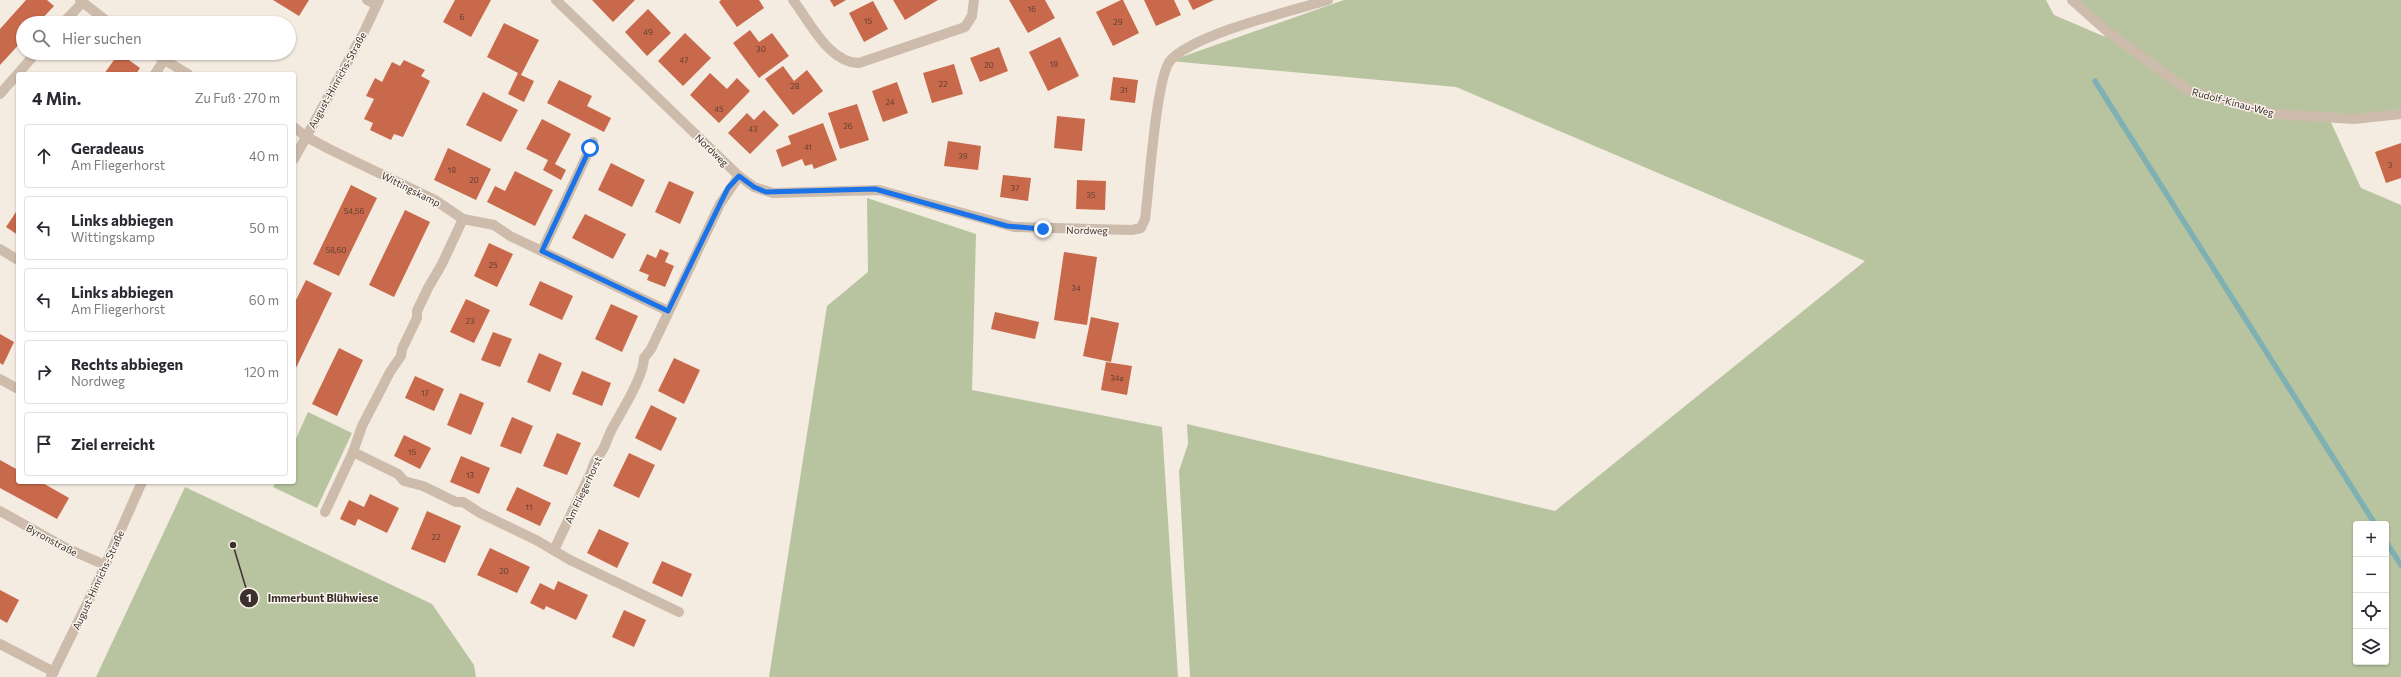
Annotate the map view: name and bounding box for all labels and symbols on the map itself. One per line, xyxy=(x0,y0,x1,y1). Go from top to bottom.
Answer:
house number: 16 xyxy=(1028,4,1036,14)
house number: 6 xyxy=(460,12,465,22)
house number: 15 xyxy=(864,16,872,26)
house number: 29 xyxy=(1113,17,1123,27)
house number: 49 xyxy=(643,27,653,37)
street label: August-Hinrichs-Straße xyxy=(305,30,369,130)
house number: 30 xyxy=(756,44,766,54)
house number: 47 xyxy=(680,55,688,65)
house number: 18 xyxy=(1050,59,1058,69)
house number: 20 xyxy=(984,60,994,70)
house number: 22 xyxy=(939,79,948,89)
house number: 28 xyxy=(790,81,800,91)
house number: 31 xyxy=(1120,85,1128,95)
street label: Rudolf-Kinau-Weg xyxy=(2191,85,2276,119)
house number: 24 xyxy=(885,97,895,107)
house number: 45 xyxy=(714,104,724,114)
house number: 26 xyxy=(843,121,853,131)
house number: 43 xyxy=(748,124,758,134)
street label: Nordweg xyxy=(693,131,732,169)
route start xyxy=(581,139,599,157)
house number: 41 xyxy=(804,142,812,152)
house number: 39 xyxy=(958,151,968,161)
house number: 3 xyxy=(2388,160,2393,170)
house number: 18 xyxy=(448,165,456,175)
street label: Wittingskamp xyxy=(380,169,443,209)
house number: 20 xyxy=(469,175,479,185)
house number: 37 xyxy=(1011,183,1019,193)
house number: 35 xyxy=(1086,190,1096,200)
house number: 54,56 xyxy=(344,206,364,216)
route end xyxy=(1034,220,1052,238)
street label: Nordweg xyxy=(1066,224,1108,236)
house number: 58,60 xyxy=(325,245,347,255)
house number: 25 xyxy=(488,260,498,270)
house number: 34 xyxy=(1071,283,1081,293)
house number: 23 xyxy=(466,316,475,326)
house number: 34a xyxy=(1110,373,1124,383)
house number: 17 xyxy=(421,388,429,398)
house number: 15 xyxy=(408,447,416,457)
street label: Am Fliegerhorst xyxy=(562,455,604,525)
house number: 13 xyxy=(466,470,474,480)
house number: 11 xyxy=(526,502,532,512)
street label: Byronstraße xyxy=(24,522,80,558)
street label: August-Hinrichs-Straße xyxy=(70,528,126,632)
house number: 22 xyxy=(432,532,441,542)
house number: 20 xyxy=(499,566,509,576)
callout: Immerbunt Blühwiese xyxy=(239,586,386,609)
text: 1 xyxy=(246,590,252,604)
text: Immerbunt Blühwiese xyxy=(268,591,378,604)

